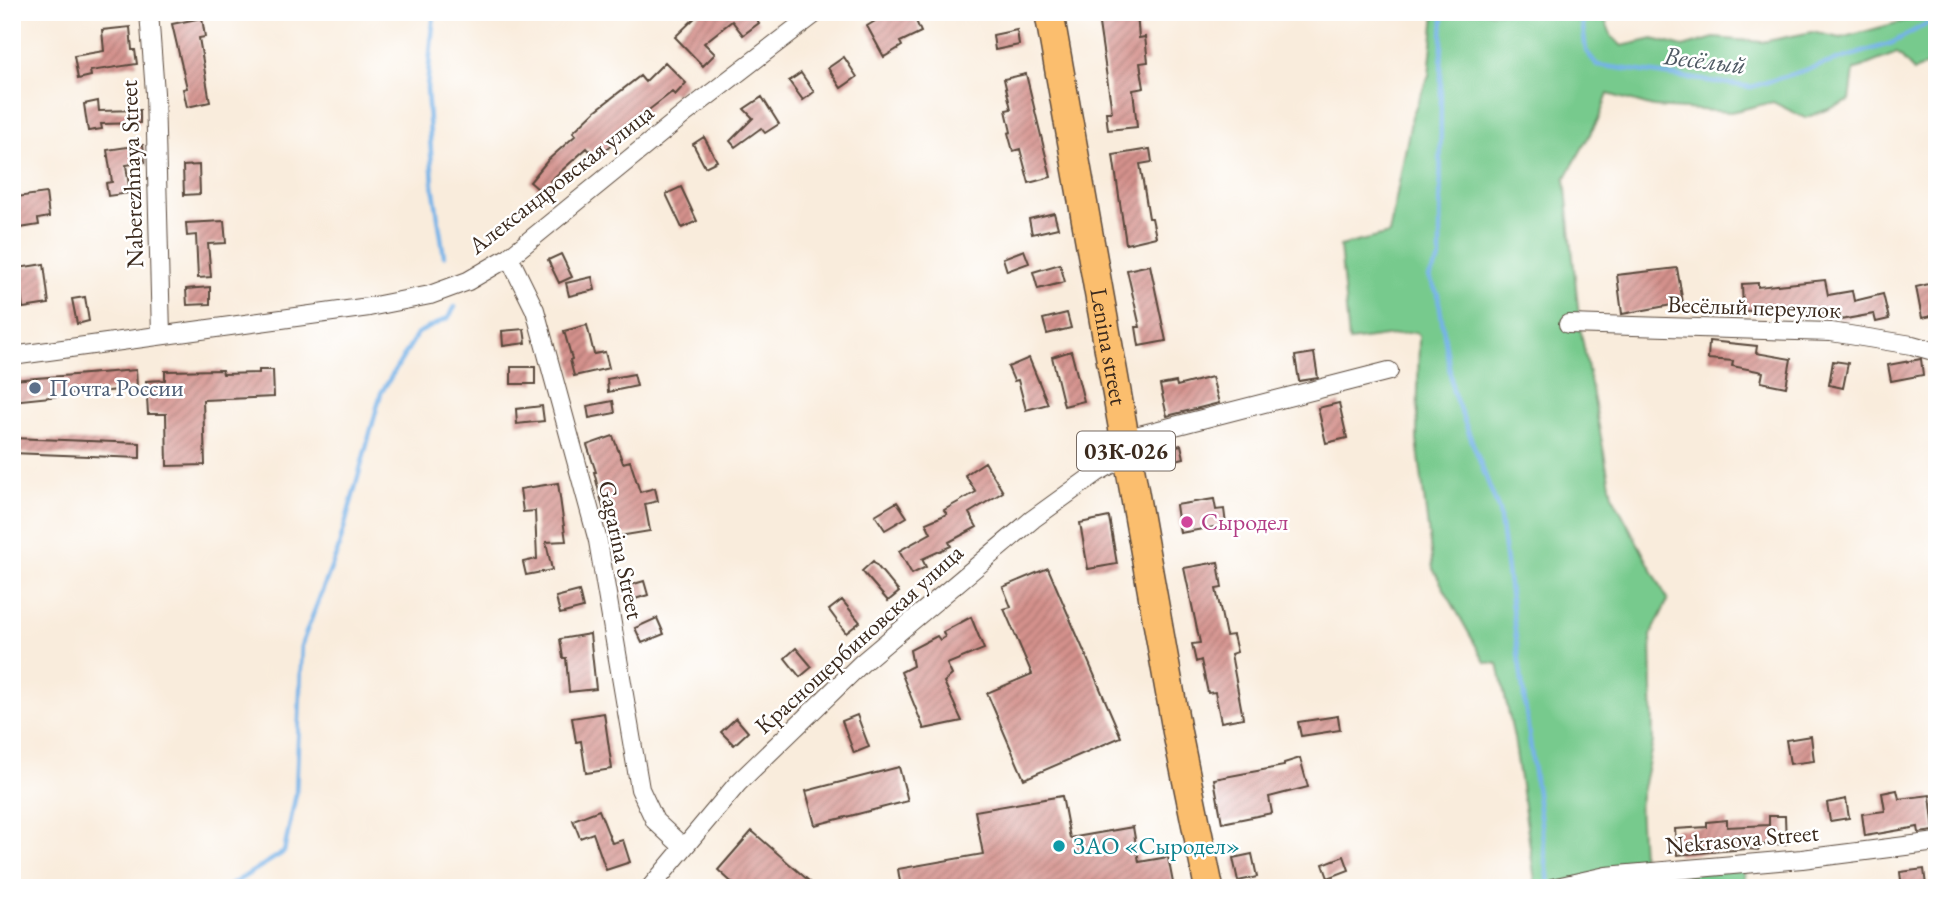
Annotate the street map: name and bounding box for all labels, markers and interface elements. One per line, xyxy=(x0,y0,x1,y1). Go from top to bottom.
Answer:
water label: Весёлый xyxy=(1661,38,1748,82)
street label: Naberezhnaya Street xyxy=(113,79,150,269)
street label: Александровская улица xyxy=(461,96,660,261)
street label: Lenina street xyxy=(1083,286,1135,408)
street label: Весёлый переулок xyxy=(1667,288,1842,325)
place label: Почта России xyxy=(49,372,184,403)
marker: Почта России xyxy=(27,380,43,396)
road number: 03К-026 xyxy=(1077,432,1175,471)
street label: Gagarina Street xyxy=(592,478,651,622)
place label: Сыродел xyxy=(1201,506,1288,537)
marker: Сыродел xyxy=(1179,514,1195,530)
street label: Краснощербиновская улица xyxy=(748,537,970,740)
street label: Nekrasova Street xyxy=(1664,816,1820,861)
place label: ЗАО «Сыродел» xyxy=(1073,830,1240,861)
marker: ЗАО «Сыродел» xyxy=(1051,838,1067,854)

